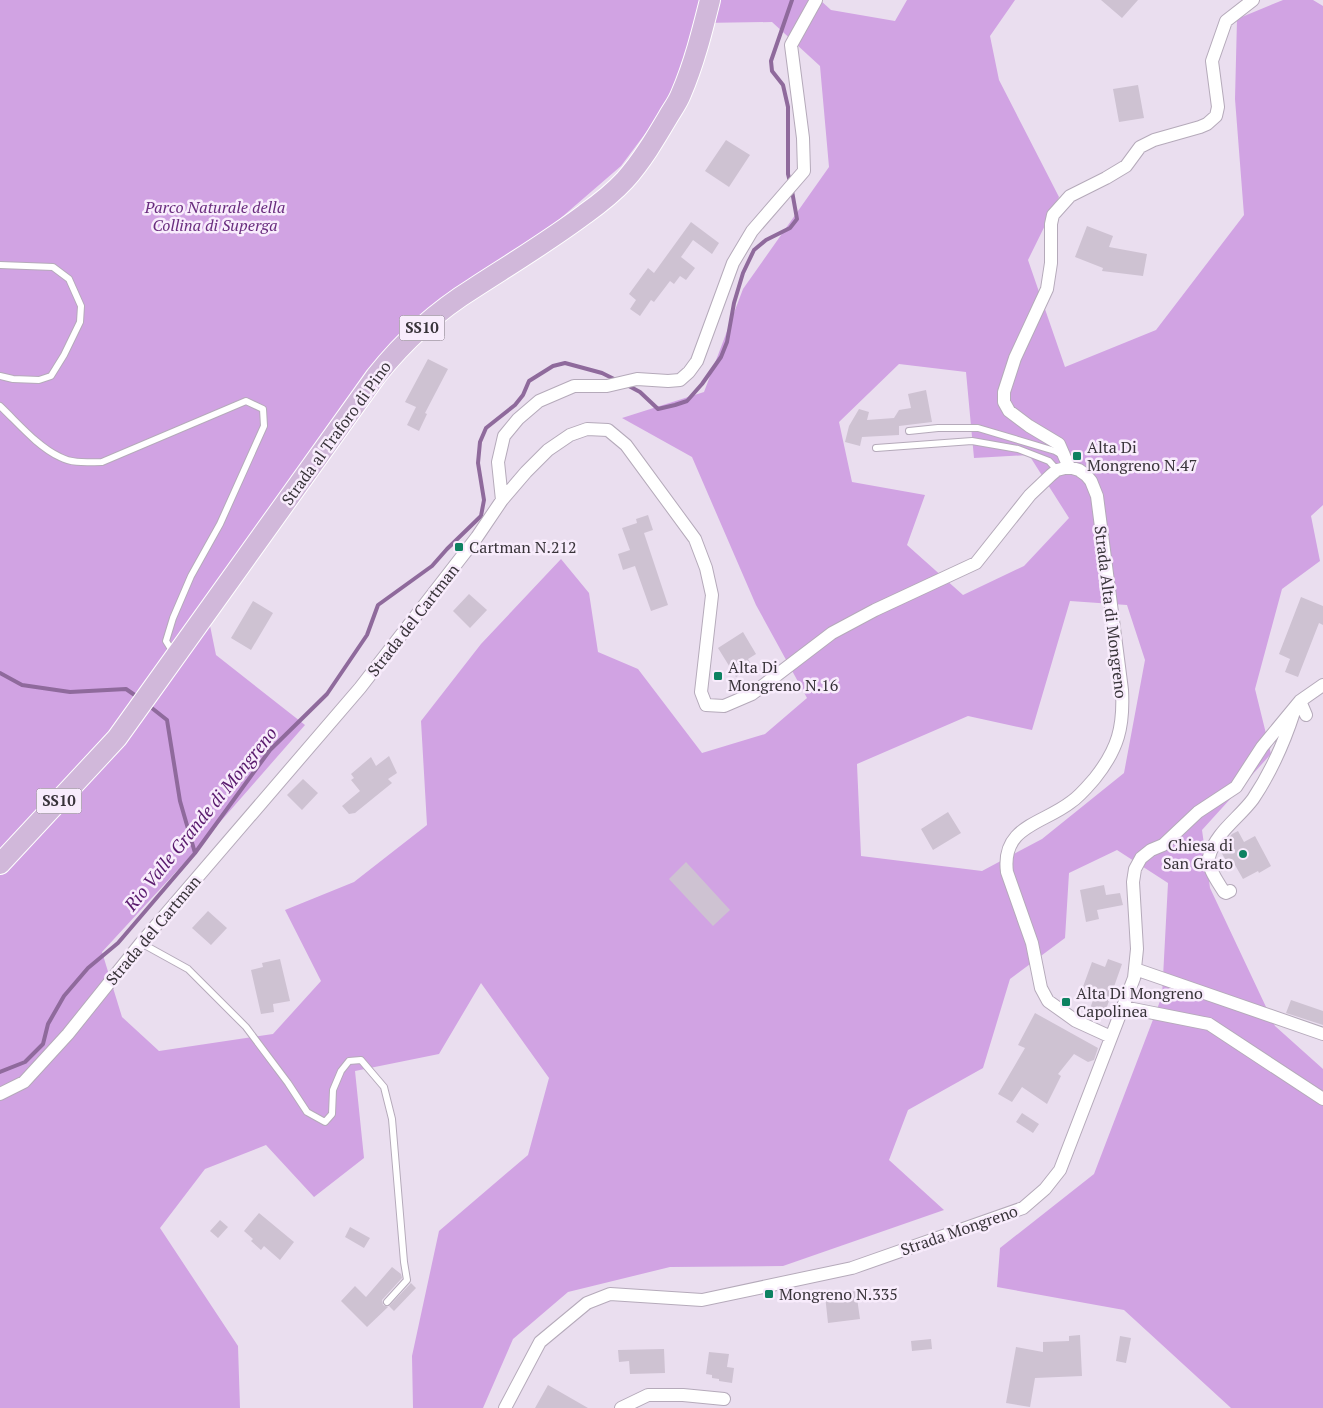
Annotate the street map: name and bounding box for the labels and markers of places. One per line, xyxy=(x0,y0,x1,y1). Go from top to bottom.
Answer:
place label: Alta Di Mongreno N.47 xyxy=(1087,436,1197,476)
marker: Alta Di Mongreno N.47 xyxy=(1071,450,1083,462)
place label: Cartman N.212 xyxy=(469,536,577,558)
marker: Cartman N.212 xyxy=(453,541,465,553)
place label: Alta Di Mongreno N.16 xyxy=(728,656,839,696)
marker: Alta Di Mongreno N.16 xyxy=(712,670,724,682)
place label: Chiesa di San Grato xyxy=(1163,834,1233,874)
marker: Chiesa di San Grato xyxy=(1237,848,1249,860)
place label: Alta Di Mongreno Capolinea xyxy=(1076,982,1203,1022)
marker: Alta Di Mongreno Capolinea xyxy=(1060,996,1072,1008)
place label: Mongreno N.335 xyxy=(779,1283,898,1305)
marker: Mongreno N.335 xyxy=(763,1288,775,1300)

